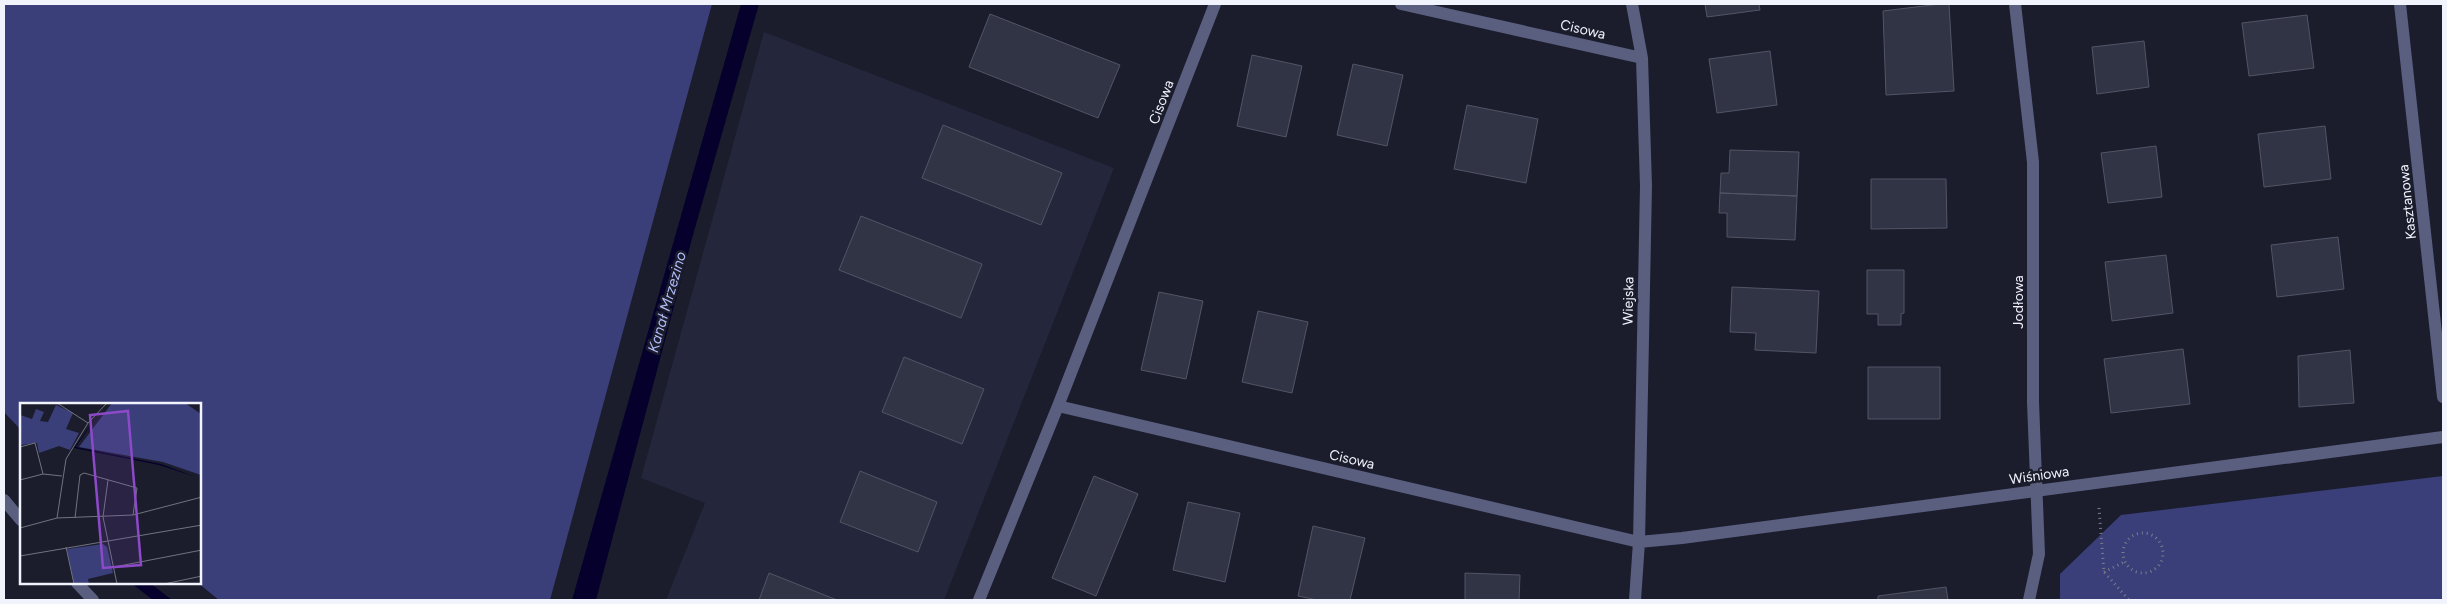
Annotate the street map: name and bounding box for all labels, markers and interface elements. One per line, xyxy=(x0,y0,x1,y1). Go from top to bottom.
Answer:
street label: Cisowa xyxy=(1559,16,1607,43)
street label: Cisowa xyxy=(1145,78,1178,127)
street label: Kasztanowa xyxy=(2395,164,2420,240)
water label: Kanał Mrzezino xyxy=(644,249,690,355)
street label: Jodłowa xyxy=(2010,275,2027,329)
street label: Wiejska xyxy=(1620,277,1637,325)
inset map xyxy=(20,403,201,584)
street label: Cisowa xyxy=(1328,446,1376,473)
street label: Wiśniowa xyxy=(2008,463,2070,488)

